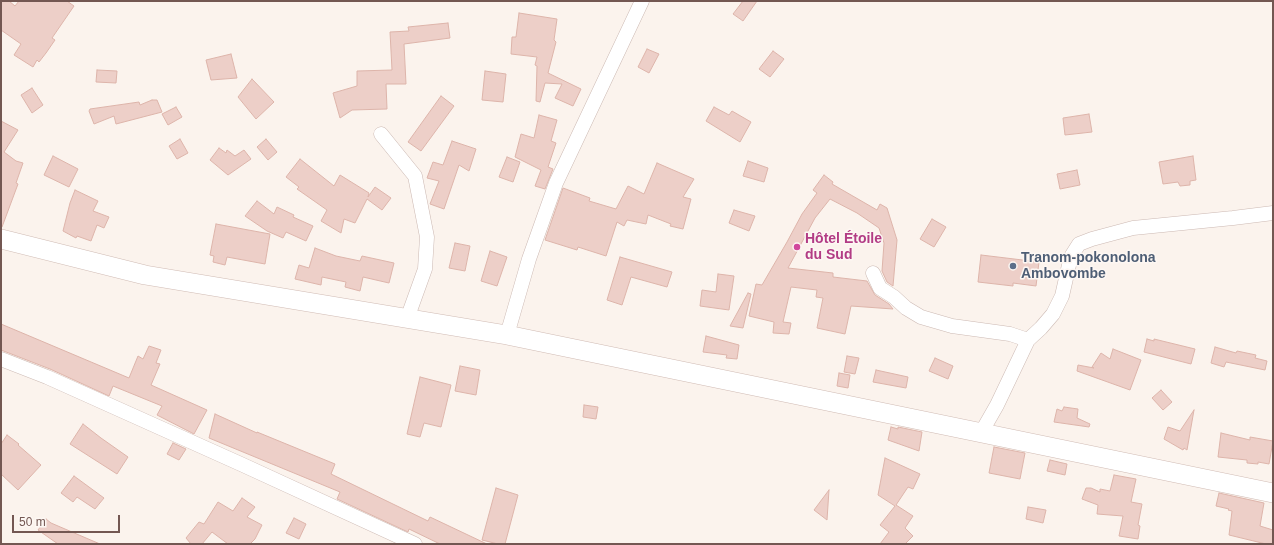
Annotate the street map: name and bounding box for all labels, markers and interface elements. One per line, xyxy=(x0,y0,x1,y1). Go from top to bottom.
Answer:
place label: Hôtel Étoile du Sud xyxy=(805,231,882,264)
marker: Hôtel Étoile du Sud xyxy=(792,242,802,252)
place label: Tranom-pokonolona Ambovombe xyxy=(1021,250,1156,282)
marker: Tranom-pokonolona Ambovombe xyxy=(1008,261,1018,271)
scale bar xyxy=(14,507,122,533)
text: 50 m xyxy=(19,515,46,529)

